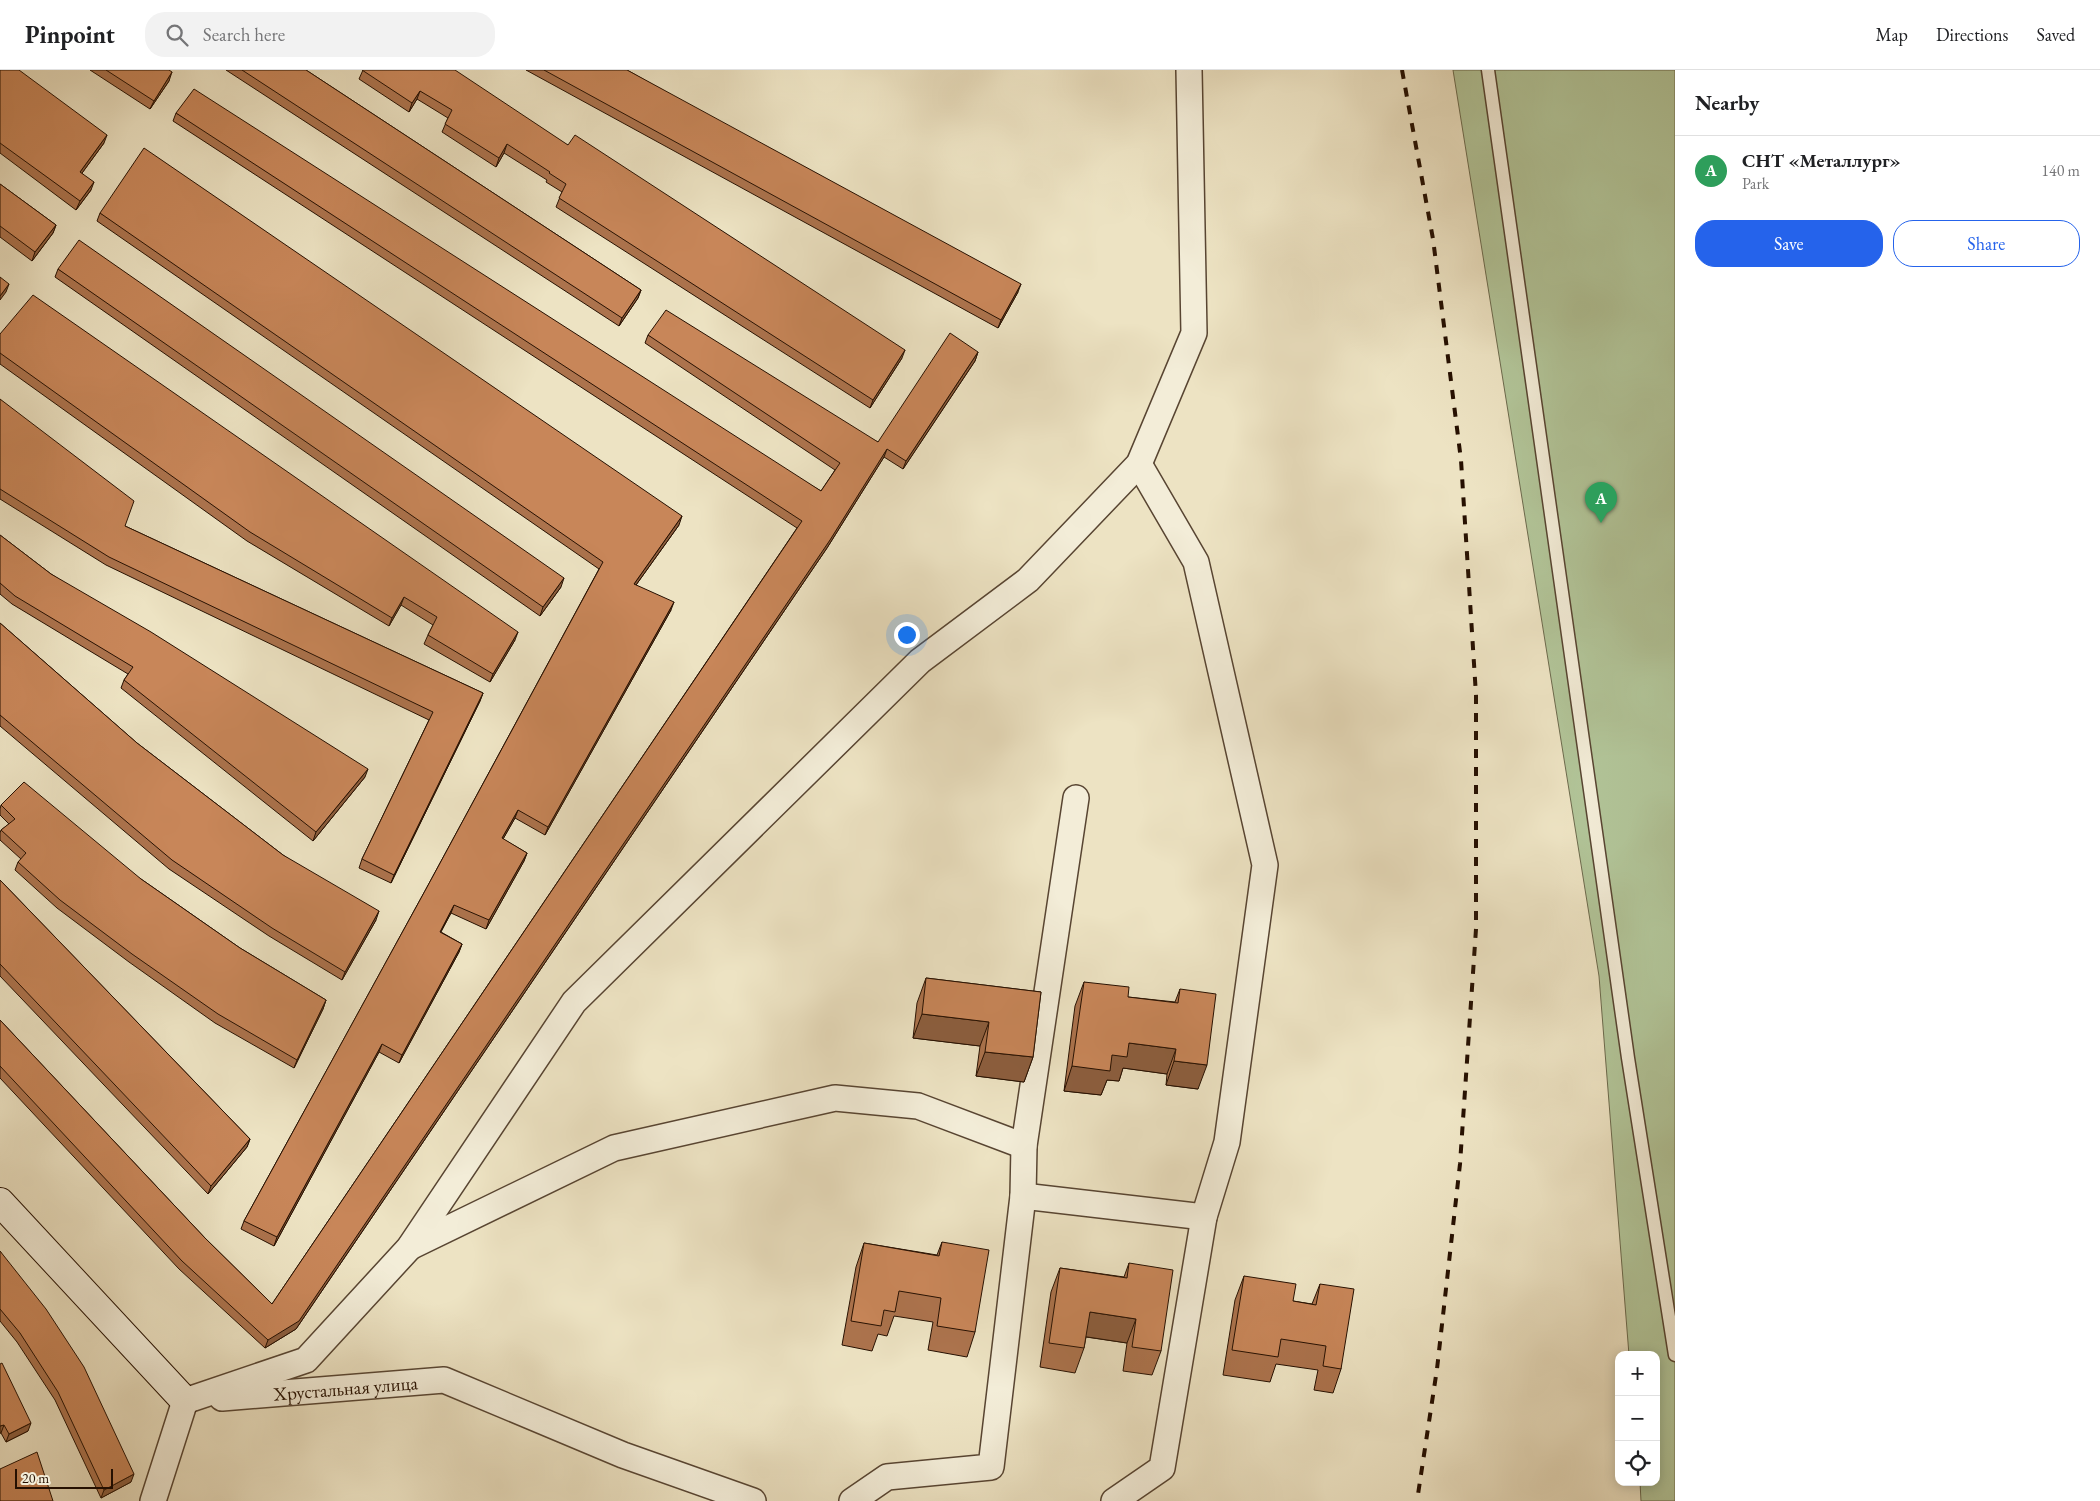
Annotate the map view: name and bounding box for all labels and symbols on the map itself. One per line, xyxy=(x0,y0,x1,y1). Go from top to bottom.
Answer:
pin: A xyxy=(1585,482,1617,523)
your location xyxy=(894,622,920,648)
street label: Хрустальная улица xyxy=(272,1370,419,1407)
scale bar xyxy=(15,1466,112,1489)

